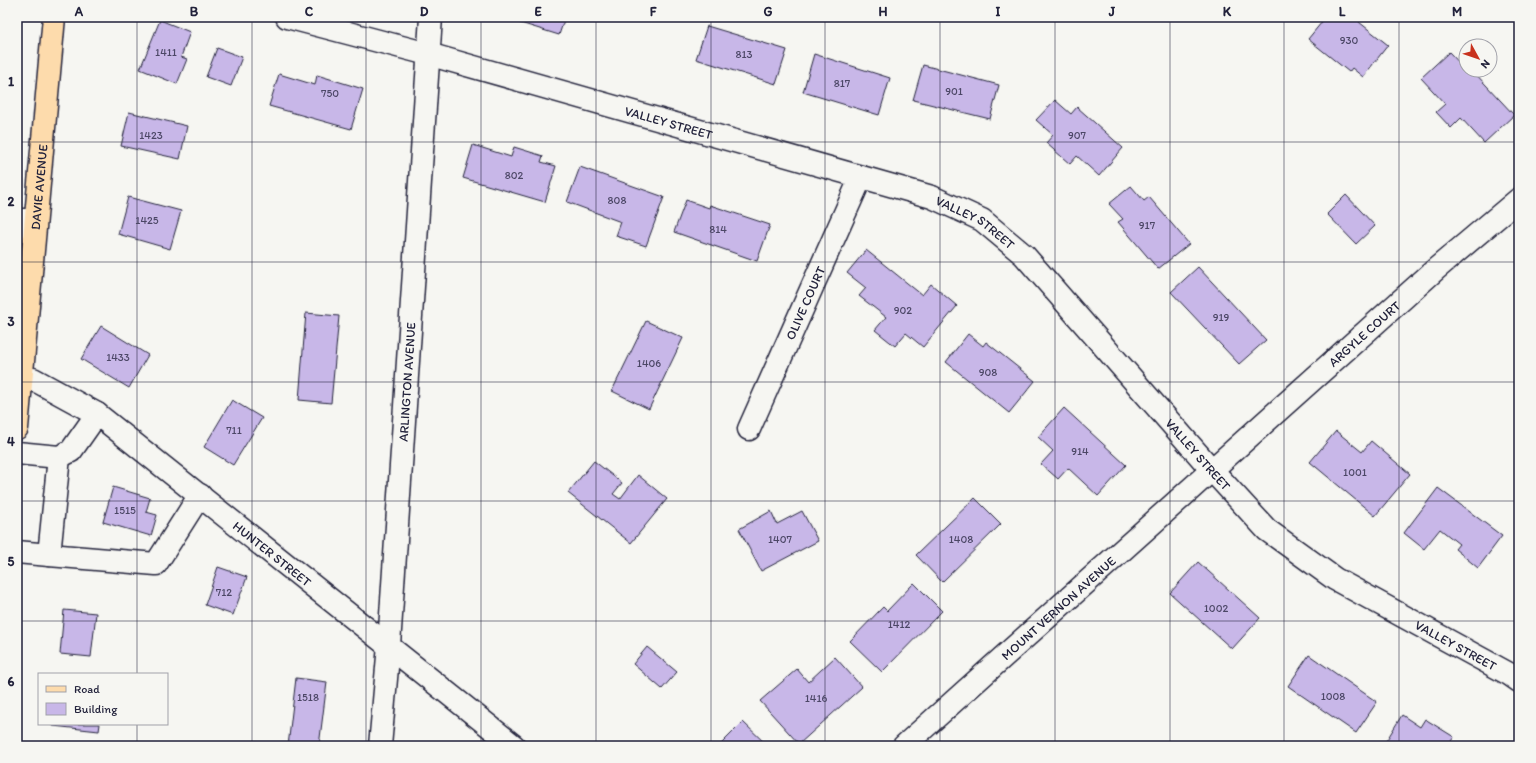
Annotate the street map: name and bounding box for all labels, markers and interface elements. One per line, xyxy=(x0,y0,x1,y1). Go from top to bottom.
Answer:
text: A xyxy=(74,4,84,19)
text: B xyxy=(190,4,199,19)
text: C xyxy=(305,4,314,19)
text: D xyxy=(420,4,429,19)
text: E xyxy=(534,4,542,19)
text: F xyxy=(650,4,657,19)
text: G xyxy=(764,4,773,19)
text: H xyxy=(879,4,888,19)
text: I xyxy=(996,4,1001,19)
text: J xyxy=(1108,4,1116,19)
text: K xyxy=(1223,4,1232,19)
text: L xyxy=(1339,4,1346,19)
text: M xyxy=(1452,4,1462,19)
house number: 930 xyxy=(1340,34,1358,47)
north arrow xyxy=(1458,38,1498,78)
house number: 1411 xyxy=(155,46,177,59)
house number: 813 xyxy=(735,48,753,61)
text: N xyxy=(1478,57,1493,71)
text: 1 xyxy=(8,74,14,89)
house number: 817 xyxy=(834,77,851,90)
house number: 901 xyxy=(945,85,963,98)
house number: 750 xyxy=(321,87,339,100)
street label: VALLEY STREET xyxy=(623,103,715,142)
house number: 1423 xyxy=(139,129,163,142)
house number: 907 xyxy=(1068,129,1087,142)
street label: DAVIE AVENUE xyxy=(27,144,50,230)
house number: 802 xyxy=(505,169,524,182)
street label: VALLEY STREET xyxy=(933,192,1019,252)
text: 2 xyxy=(8,194,15,209)
house number: 808 xyxy=(608,194,626,207)
house number: 1425 xyxy=(135,214,159,227)
house number: 917 xyxy=(1139,219,1156,232)
house number: 814 xyxy=(709,223,727,236)
street label: OLIVE COURT xyxy=(782,263,828,342)
street label: ARGYLE COURT xyxy=(1325,297,1404,369)
house number: 902 xyxy=(894,304,912,317)
house number: 919 xyxy=(1213,311,1230,324)
text: 3 xyxy=(7,314,15,329)
street label: ARLINGTON AVENUE xyxy=(395,322,418,442)
house number: 1433 xyxy=(106,351,130,364)
house number: 1406 xyxy=(637,357,661,370)
house number: 908 xyxy=(979,366,997,379)
street label: VALLEY STREET xyxy=(1163,415,1234,494)
house number: 711 xyxy=(226,424,242,437)
text: 4 xyxy=(7,434,15,449)
house number: 914 xyxy=(1071,445,1089,458)
house number: 1001 xyxy=(1343,466,1367,479)
house number: 1515 xyxy=(114,504,136,517)
street label: HUNTER STREET xyxy=(230,518,315,590)
house number: 1407 xyxy=(768,533,793,546)
house number: 1408 xyxy=(949,533,973,546)
street label: MOUNT VERNON AVENUE xyxy=(998,553,1118,663)
text: 5 xyxy=(8,554,15,569)
house number: 712 xyxy=(216,586,232,599)
house number: 1002 xyxy=(1204,602,1228,615)
street label: VALLEY STREET xyxy=(1413,617,1500,674)
house number: 1412 xyxy=(888,618,911,631)
legend xyxy=(38,673,168,725)
text: 6 xyxy=(8,674,15,689)
text: Road xyxy=(74,682,100,696)
house number: 1008 xyxy=(1321,690,1345,703)
house number: 1518 xyxy=(297,691,319,704)
house number: 1416 xyxy=(805,692,827,705)
text: Building xyxy=(74,702,118,716)

